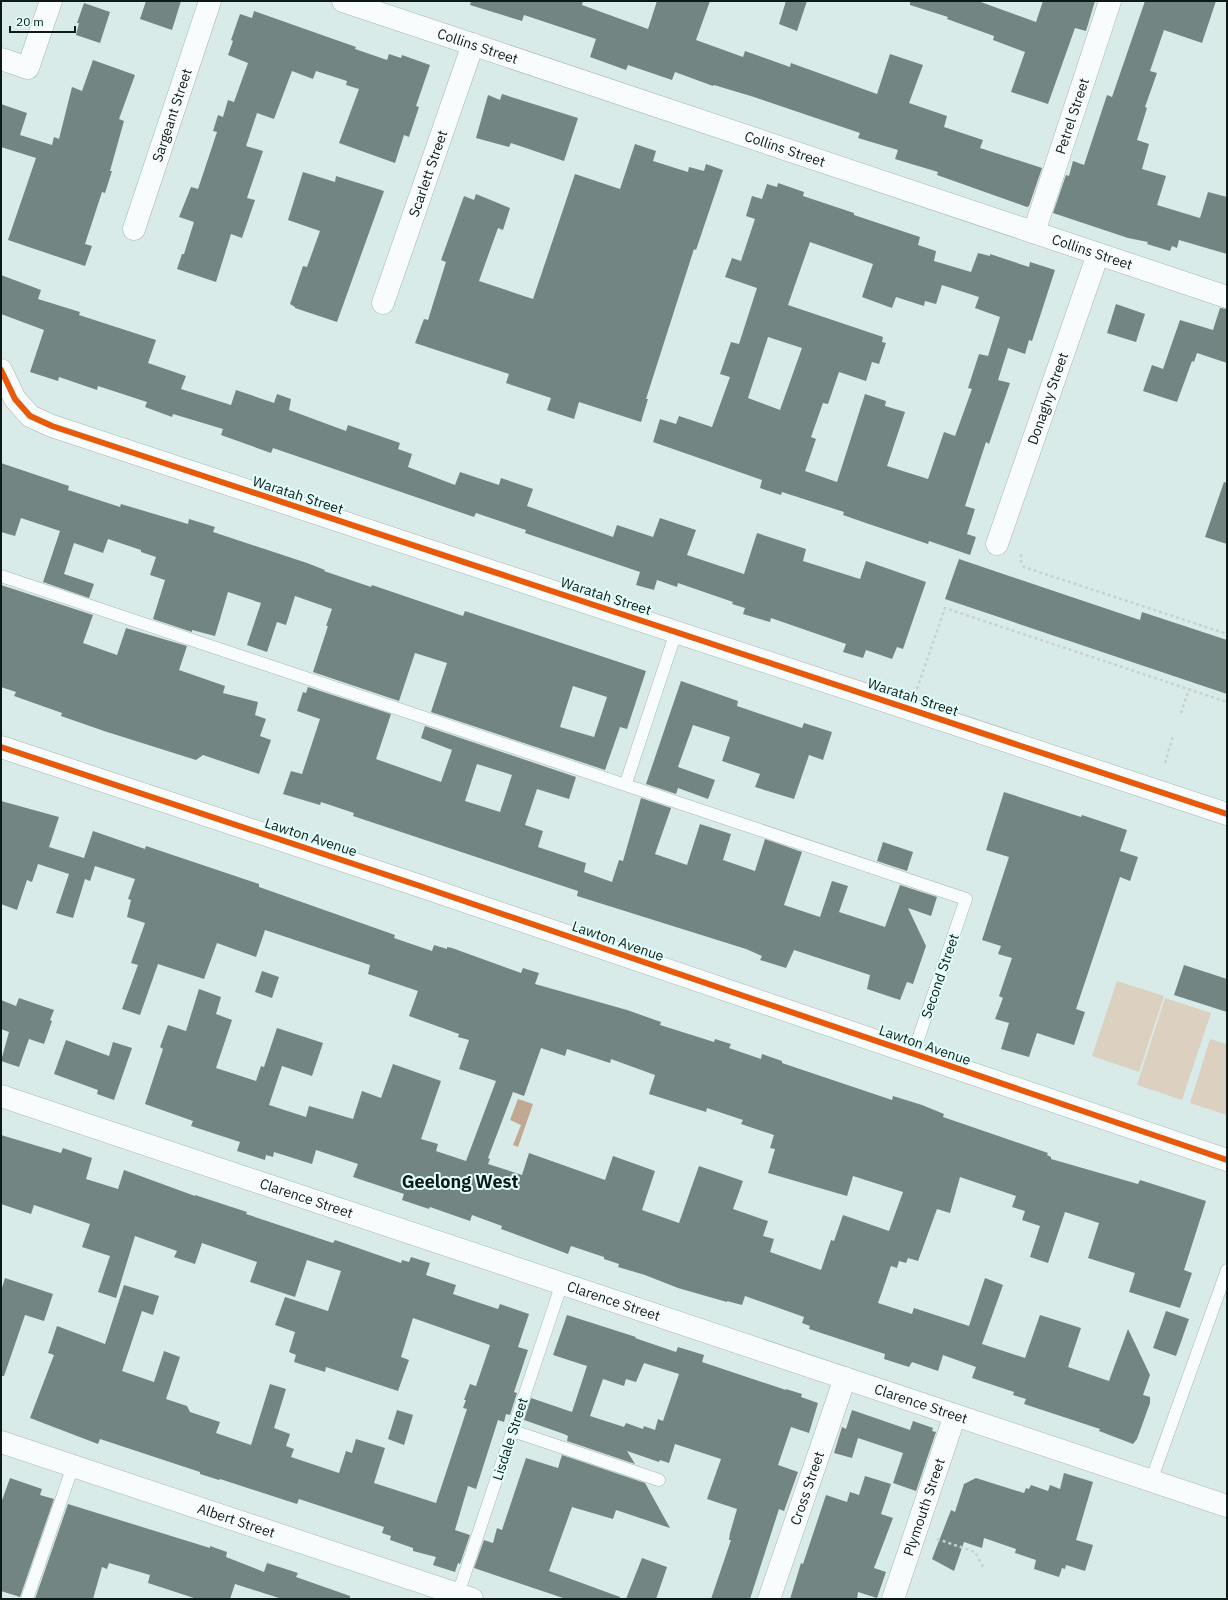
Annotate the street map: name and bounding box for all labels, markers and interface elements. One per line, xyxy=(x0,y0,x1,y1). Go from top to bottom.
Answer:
scale bar xyxy=(10,8,75,34)
text: 20 m xyxy=(16,14,44,29)
street label: Collins Street xyxy=(435,24,520,68)
street label: Sargeant Street xyxy=(148,66,196,164)
street label: Petrel Street xyxy=(1051,76,1093,157)
street label: Collins Street xyxy=(742,127,828,171)
street label: Scarlett Street xyxy=(405,128,451,219)
street label: Collins Street xyxy=(1049,230,1135,274)
street label: Donaghy Street xyxy=(1023,350,1072,447)
street label: Waratah Street xyxy=(250,472,346,518)
street label: Waratah Street xyxy=(558,573,654,619)
street label: Waratah Street xyxy=(865,674,961,720)
street label: Lawton Avenue xyxy=(263,814,360,860)
street label: Lawton Avenue xyxy=(570,917,667,965)
street label: Second Street xyxy=(917,931,963,1021)
street label: Lawton Avenue xyxy=(877,1021,974,1069)
district label: Geelong West xyxy=(402,1170,518,1193)
street label: Clarence Street xyxy=(257,1174,355,1222)
street label: Clarence Street xyxy=(565,1277,663,1325)
street label: Clarence Street xyxy=(872,1380,970,1428)
street label: Lisdale Street xyxy=(488,1395,532,1483)
street label: Cross Street xyxy=(786,1449,828,1528)
street label: Plymouth Street xyxy=(899,1456,949,1558)
street label: Albert Street xyxy=(195,1499,277,1542)

